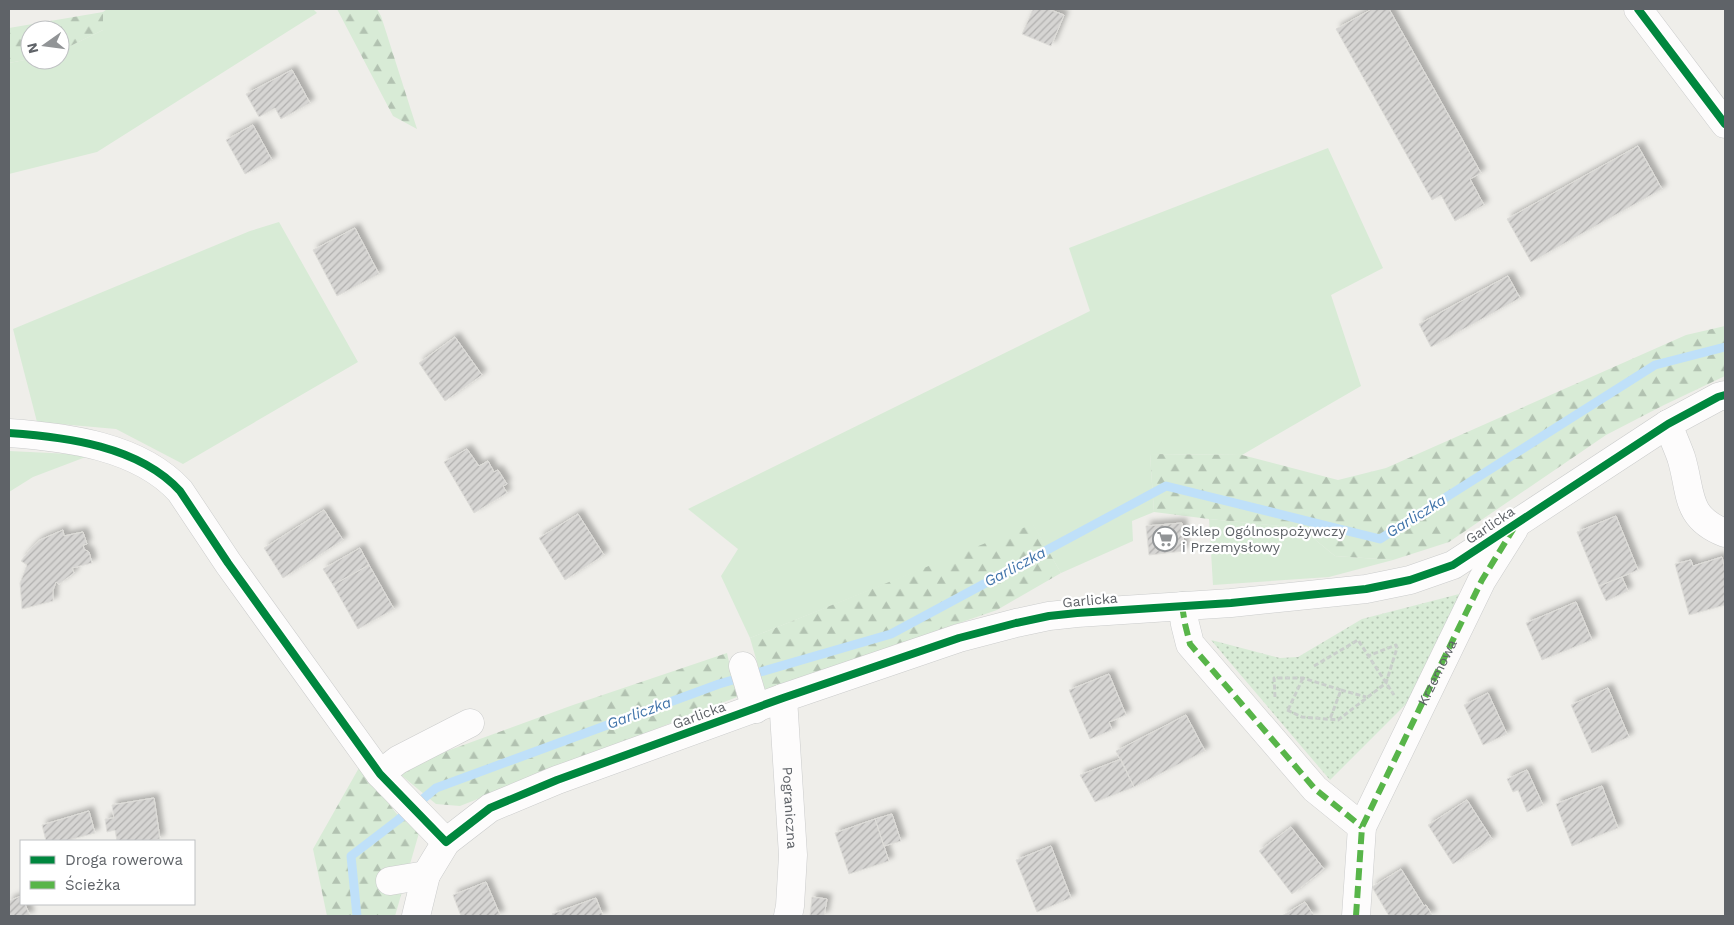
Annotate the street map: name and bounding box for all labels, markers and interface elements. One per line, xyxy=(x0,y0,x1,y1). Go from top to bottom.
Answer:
north arrow xyxy=(20,20,70,70)
text: N xyxy=(23,41,41,55)
water label: Garliczka xyxy=(1383,491,1449,541)
street label: Garlicka xyxy=(1463,503,1517,547)
place label: Sklep Ogólnospożywczy i Przemysłowy xyxy=(1182,523,1346,555)
supermarket icon: Sklep Ogólnospożywczy i Przemysłowy xyxy=(1152,526,1178,552)
water label: Garliczka xyxy=(981,543,1049,591)
street label: Garlicka xyxy=(1062,590,1118,610)
street label: Krzemowa xyxy=(1414,637,1460,708)
water label: Garliczka xyxy=(604,693,674,733)
street label: Garlicka xyxy=(670,698,728,732)
street label: Pograniczna xyxy=(779,766,801,849)
legend xyxy=(20,840,195,905)
text: Droga rowerowa xyxy=(65,851,183,869)
text: Ścieżka xyxy=(65,875,121,894)

